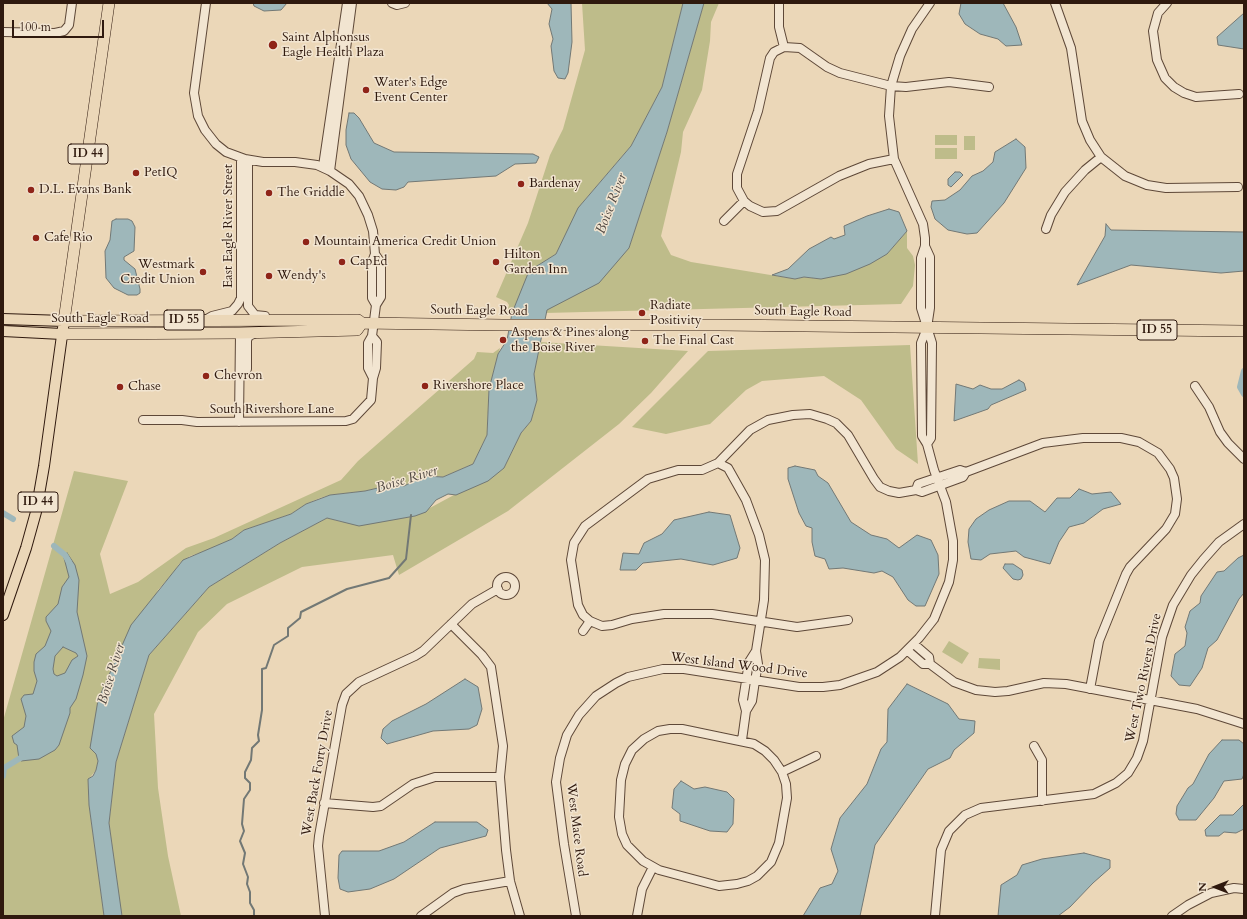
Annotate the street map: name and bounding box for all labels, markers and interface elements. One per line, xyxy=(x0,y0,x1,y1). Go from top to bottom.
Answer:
scale bar xyxy=(14,12,106,38)
text: 100 m xyxy=(19,19,51,35)
place label: Saint Alphonsus Eagle Health Plaza xyxy=(282,30,384,61)
marker: Saint Alphonsus Eagle Health Plaza xyxy=(267,39,279,51)
place label: Water's Edge Event Center xyxy=(374,75,448,106)
marker: Water's Edge Event Center xyxy=(361,85,371,95)
road number: ID 44 xyxy=(68,144,108,164)
street label: East Eagle River Street xyxy=(221,164,237,288)
place label: PetIQ xyxy=(144,165,177,181)
marker: PetIQ xyxy=(131,168,141,178)
water label: Boise River xyxy=(593,171,631,237)
place label: Bardenay xyxy=(529,176,581,192)
marker: Bardenay xyxy=(516,179,526,189)
place label: D.L. Evans Bank xyxy=(39,182,132,198)
marker: D.L. Evans Bank xyxy=(26,185,36,195)
place label: The Griddle xyxy=(277,185,345,201)
marker: The Griddle xyxy=(264,188,274,198)
place label: Cafe Rio xyxy=(44,230,93,246)
marker: Cafe Rio xyxy=(31,233,41,243)
place label: Mountain America Credit Union xyxy=(314,234,496,250)
marker: Mountain America Credit Union xyxy=(301,237,311,247)
place label: Hilton Garden Inn xyxy=(504,247,568,278)
place label: CapEd xyxy=(350,254,387,270)
place label: Westmark Credit Union xyxy=(120,257,195,288)
marker: CapEd xyxy=(337,257,347,267)
marker: Hilton Garden Inn xyxy=(491,257,501,267)
marker: Westmark Credit Union xyxy=(198,267,208,277)
place label: Wendy's xyxy=(277,268,326,284)
marker: Wendy's xyxy=(264,271,274,281)
place label: Radiate Positivity xyxy=(650,298,702,329)
street label: South Eagle Road xyxy=(430,302,528,320)
street label: South Eagle Road xyxy=(754,303,852,321)
marker: Radiate Positivity xyxy=(637,308,647,318)
road number: ID 55 xyxy=(164,310,204,330)
street label: South Eagle Road xyxy=(51,311,149,327)
road number: ID 55 xyxy=(1137,320,1177,340)
place label: Aspens & Pines along the Boise River xyxy=(511,325,629,356)
place label: The Final Cast xyxy=(653,333,734,349)
marker: Aspens & Pines along the Boise River xyxy=(498,335,508,345)
marker: The Final Cast xyxy=(640,336,650,346)
place label: Chevron xyxy=(214,368,263,384)
marker: Chevron xyxy=(201,371,211,381)
place label: Rivershore Place xyxy=(433,378,524,394)
place label: Chase xyxy=(128,379,161,395)
marker: Rivershore Place xyxy=(420,381,430,391)
marker: Chase xyxy=(115,382,125,392)
street label: South Rivershore Lane xyxy=(210,402,334,418)
water label: Boise River xyxy=(374,463,440,497)
road number: ID 44 xyxy=(18,492,58,512)
street label: West Two Rivers Drive xyxy=(1123,612,1165,744)
water label: Boise River xyxy=(95,641,129,707)
street label: West Island Wood Drive xyxy=(670,650,808,682)
street label: West Back Forty Drive xyxy=(299,709,337,837)
street label: West Mace Road xyxy=(563,782,589,878)
north arrow xyxy=(1195,867,1235,907)
text: N xyxy=(1195,882,1210,892)

